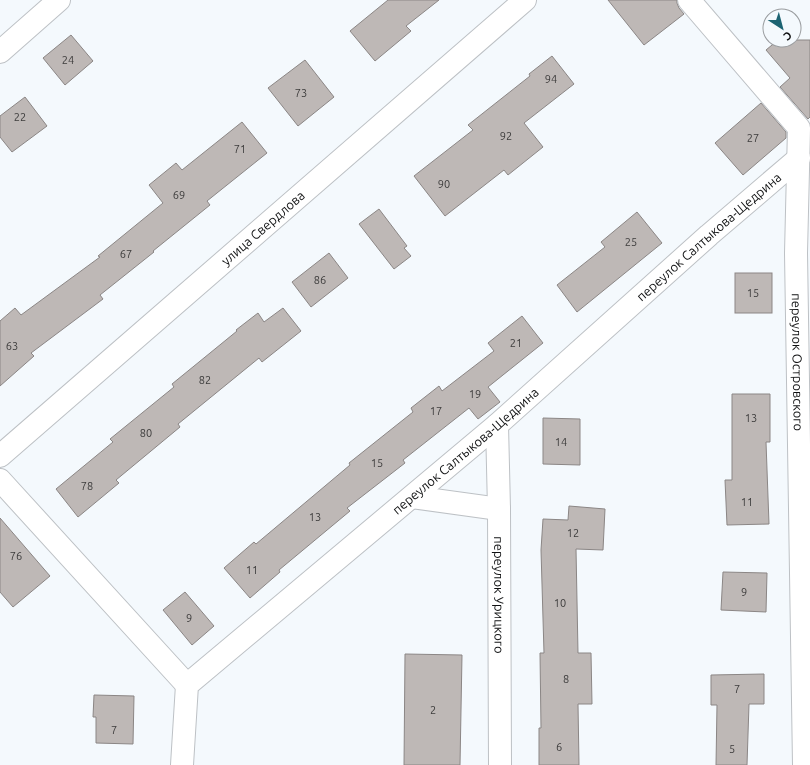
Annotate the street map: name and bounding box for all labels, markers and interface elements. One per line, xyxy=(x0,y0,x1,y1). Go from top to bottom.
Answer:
north arrow xyxy=(762,8,802,48)
text: С xyxy=(782,29,794,43)
house number: 24 xyxy=(62,54,74,66)
house number: 94 xyxy=(545,73,557,85)
house number: 73 xyxy=(295,87,307,99)
house number: 22 xyxy=(14,111,26,123)
house number: 92 xyxy=(500,130,512,142)
house number: 27 xyxy=(747,132,759,144)
house number: 71 xyxy=(234,143,246,155)
street label: переулок Салтыкова-Щедрина xyxy=(634,170,784,304)
house number: 90 xyxy=(438,178,450,190)
street label: улица Свердлова xyxy=(218,188,307,268)
house number: 69 xyxy=(173,189,185,201)
house number: 25 xyxy=(625,236,637,248)
house number: 67 xyxy=(120,248,132,260)
house number: 86 xyxy=(314,274,326,286)
house number: 15 xyxy=(747,287,759,299)
street label: переулок Островского xyxy=(790,293,806,431)
house number: 21 xyxy=(510,337,522,349)
house number: 63 xyxy=(6,340,18,352)
house number: 82 xyxy=(199,374,211,386)
street label: переулок Салтыкова-Щедрина xyxy=(390,385,541,517)
house number: 19 xyxy=(469,388,481,400)
house number: 17 xyxy=(430,405,442,417)
house number: 13 xyxy=(745,412,757,424)
house number: 80 xyxy=(140,427,152,439)
house number: 14 xyxy=(555,436,567,448)
house number: 15 xyxy=(371,457,383,469)
house number: 78 xyxy=(81,480,93,492)
house number: 11 xyxy=(741,496,753,508)
house number: 13 xyxy=(309,511,321,523)
house number: 12 xyxy=(567,527,579,539)
street label: переулок Урицкого xyxy=(492,536,507,654)
house number: 76 xyxy=(10,550,22,562)
house number: 11 xyxy=(246,564,258,576)
house number: 9 xyxy=(741,586,747,598)
house number: 10 xyxy=(554,597,566,609)
house number: 9 xyxy=(186,612,192,624)
house number: 8 xyxy=(563,673,569,685)
house number: 7 xyxy=(734,683,740,695)
house number: 2 xyxy=(430,704,436,716)
house number: 7 xyxy=(111,724,117,736)
house number: 6 xyxy=(556,741,562,753)
house number: 5 xyxy=(729,743,735,755)

